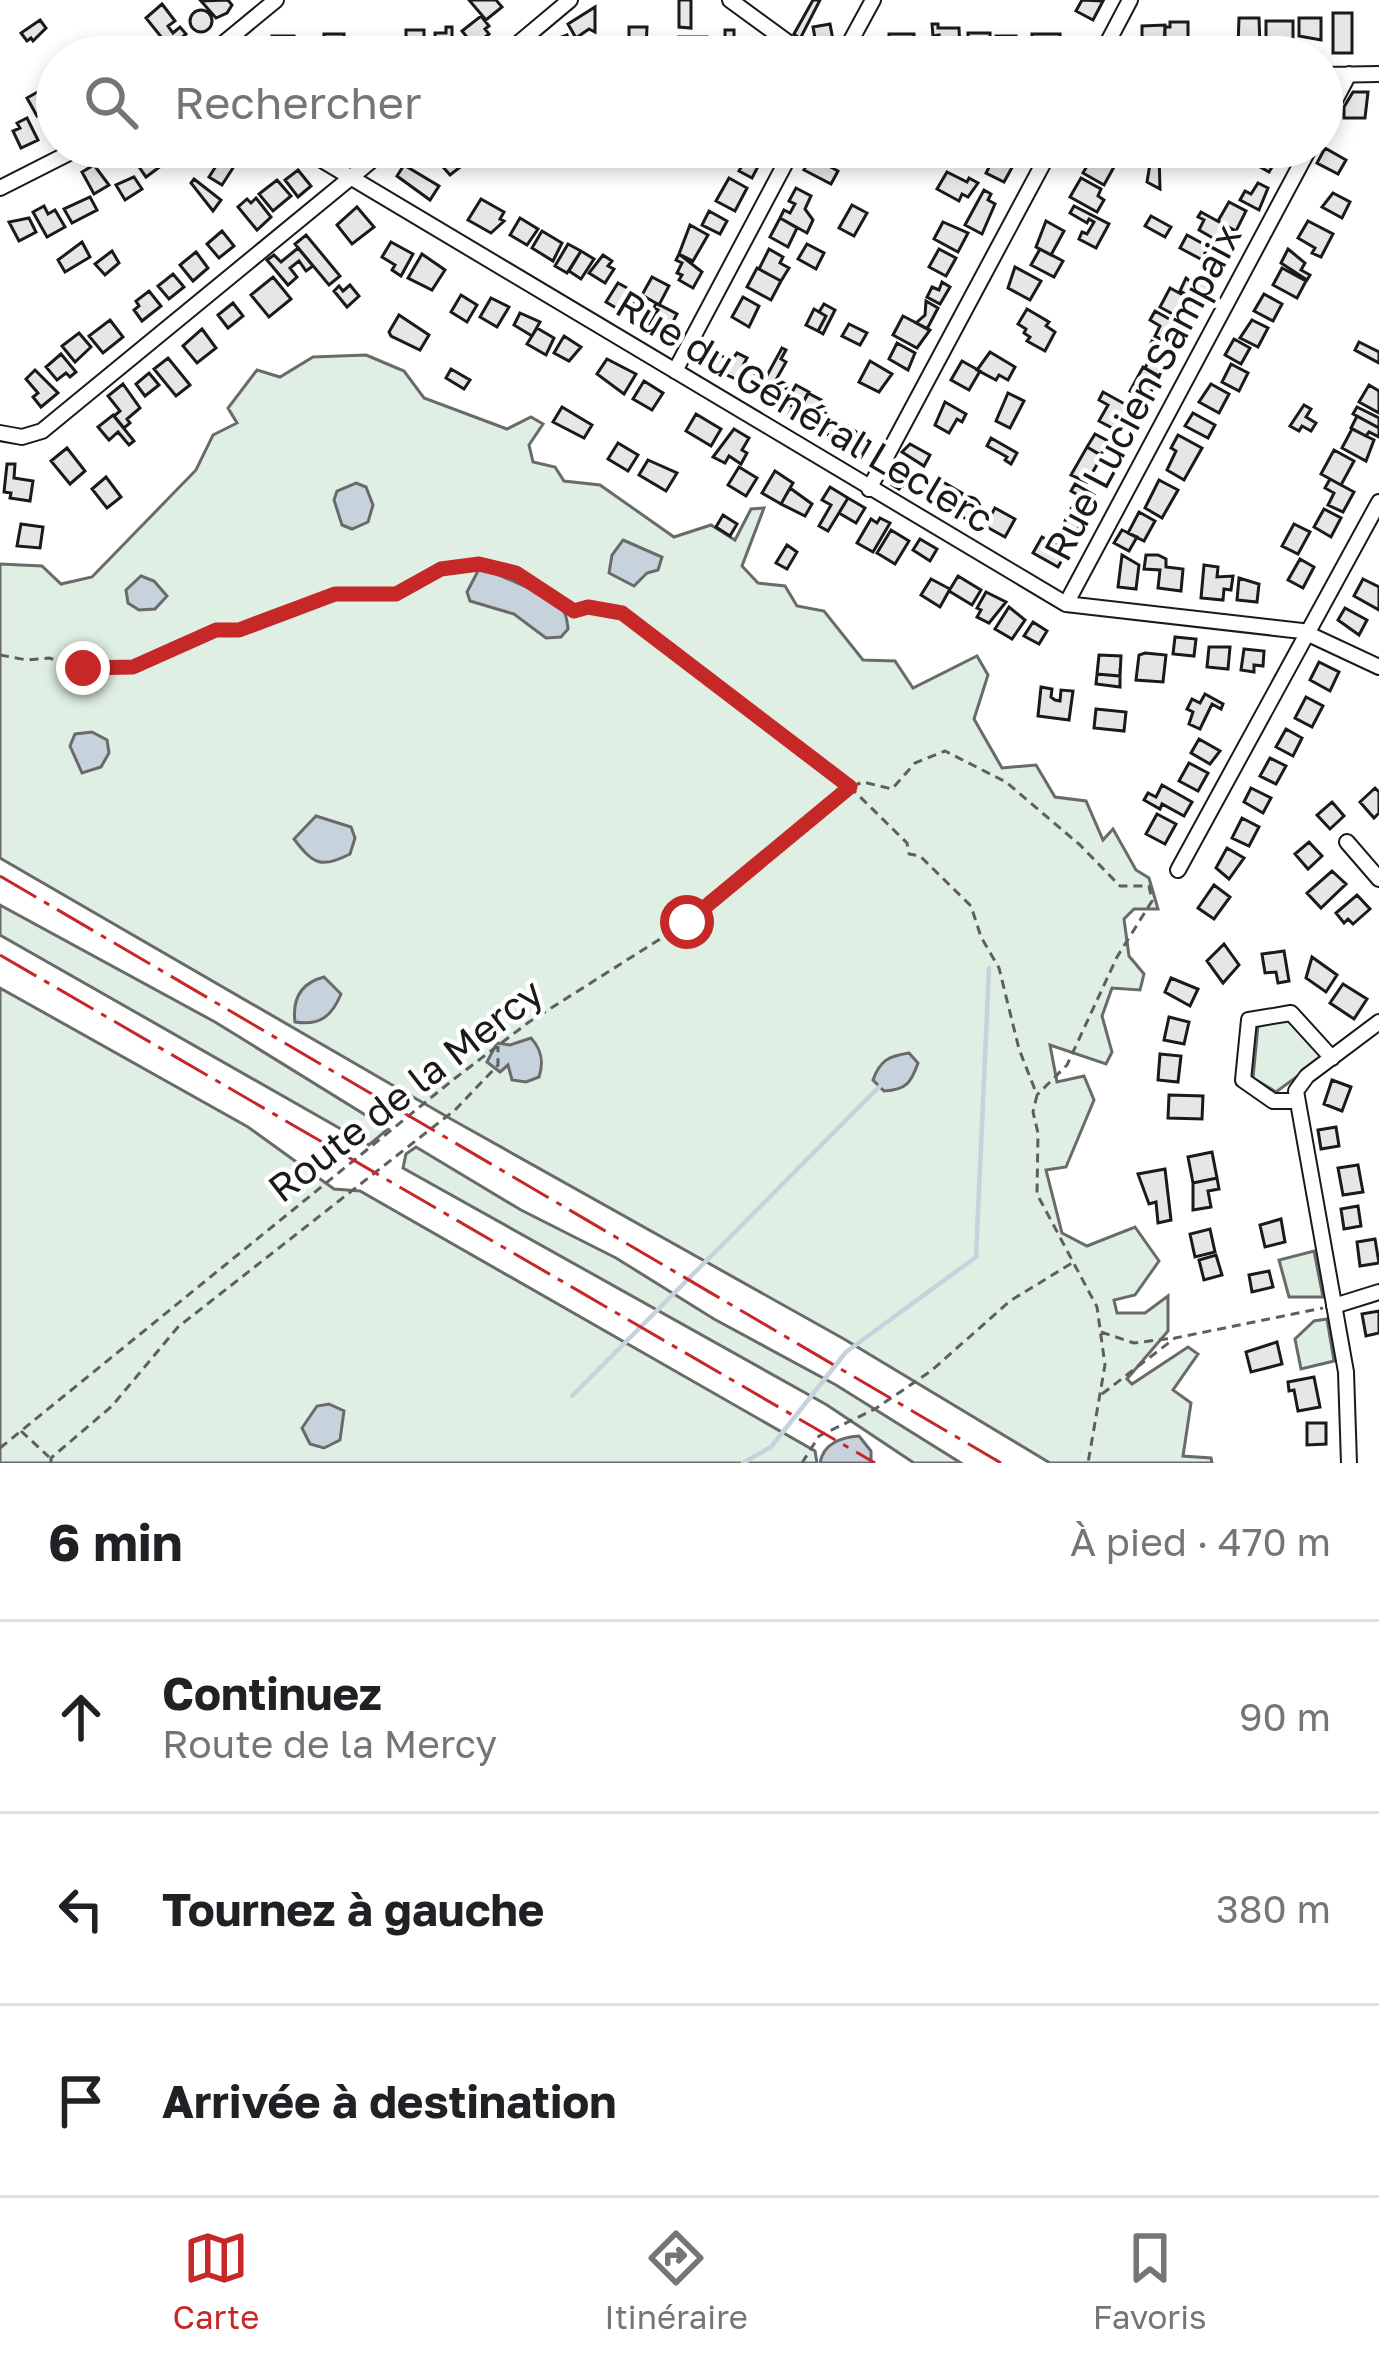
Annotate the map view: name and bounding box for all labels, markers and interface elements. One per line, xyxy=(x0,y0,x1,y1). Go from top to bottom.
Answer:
search box xyxy=(36,36,1343,168)
icon: search xyxy=(78,69,144,135)
text: Rechercher xyxy=(174,75,422,129)
street label: Rue Lucien Sampaix xyxy=(1033,216,1251,568)
street label: Rue du Général Leclerc xyxy=(608,280,1002,542)
route end xyxy=(56,641,110,695)
route start xyxy=(660,895,714,949)
street label: Route de la Mercy xyxy=(259,968,552,1212)
text: 6 min xyxy=(48,1511,183,1572)
text: À pied · 470 m xyxy=(1070,1518,1331,1565)
text: Continuez xyxy=(162,1666,382,1720)
icon: ahead xyxy=(48,1684,114,1750)
text: 90 m xyxy=(1239,1693,1331,1740)
text: Route de la Mercy xyxy=(162,1720,497,1767)
icon: left xyxy=(48,1876,114,1942)
text: Tournez à gauche xyxy=(162,1882,544,1936)
text: 380 m xyxy=(1216,1885,1331,1932)
icon: arrive xyxy=(48,2068,114,2134)
text: Arrivée à destination xyxy=(162,2074,617,2128)
tab: Carte xyxy=(172,2225,259,2336)
tab: Itinéraire xyxy=(604,2225,748,2336)
tab: Favoris xyxy=(1093,2225,1207,2336)

